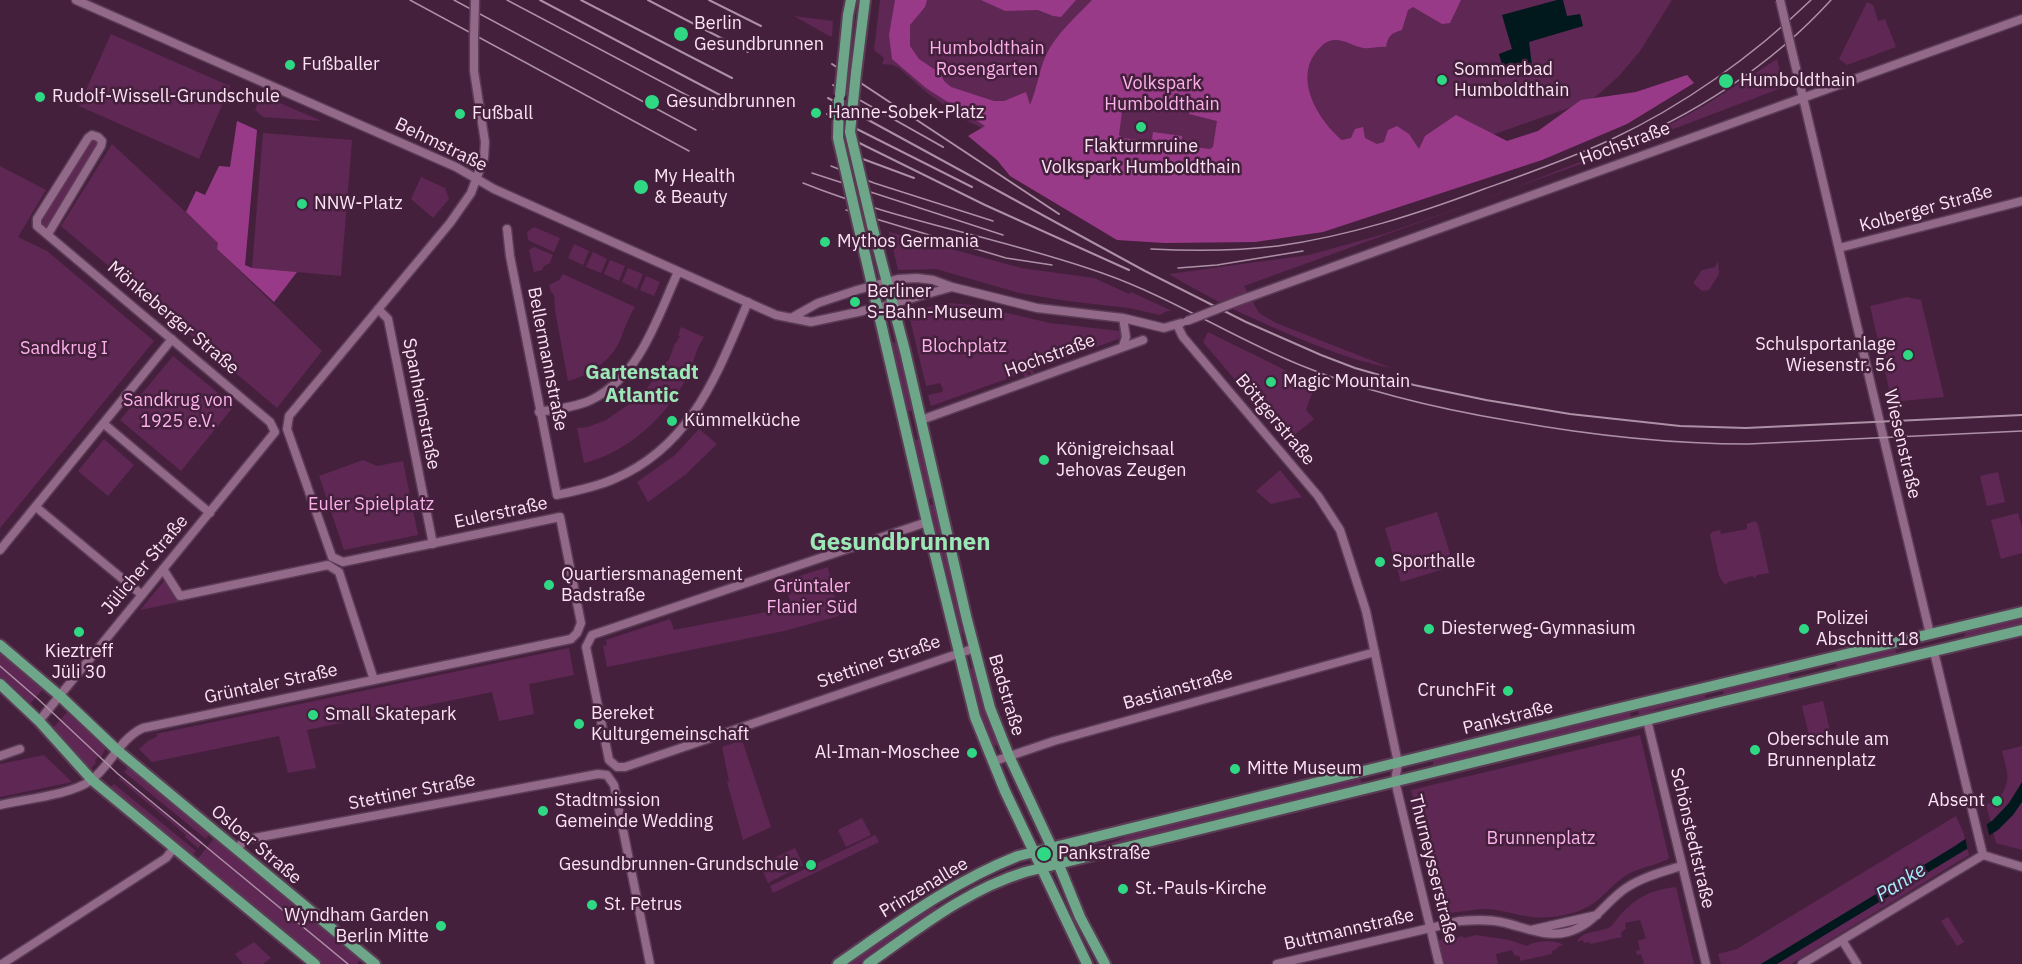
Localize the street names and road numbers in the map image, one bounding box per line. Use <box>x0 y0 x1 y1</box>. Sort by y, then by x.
street label: Behmstraße <box>391 113 491 177</box>
street label: Hochstraße <box>1577 118 1673 170</box>
street label: Kolberger Straße <box>1857 181 1995 237</box>
street label: Mönkeberger Straße <box>103 257 243 379</box>
street label: Bellermannstraße <box>522 285 572 433</box>
street label: Hochstraße <box>1002 330 1098 382</box>
street label: Spanheimstraße <box>398 336 444 472</box>
street label: Böttgerstraße <box>1231 370 1319 470</box>
street label: Wiesenstraße <box>1879 387 1925 501</box>
street label: Eulerstraße <box>452 493 550 533</box>
street label: Jülicher Straße <box>97 511 193 619</box>
street label: Stettiner Straße <box>815 631 943 693</box>
street label: Badstraße <box>983 652 1029 738</box>
street label: Grüntaler Straße <box>203 659 339 709</box>
street label: Bastianstraße <box>1121 663 1235 715</box>
street label: Pankstraße <box>1461 696 1555 740</box>
street label: Schönstedtstraße <box>1665 765 1719 911</box>
street label: Stettiner Straße <box>347 769 477 815</box>
street label: Thurneysserstraße <box>1404 792 1462 946</box>
street label: Osloer Straße <box>206 801 306 889</box>
street label: Prinzenallee <box>876 853 972 923</box>
street label: Buttmannstraße <box>1282 905 1416 955</box>

